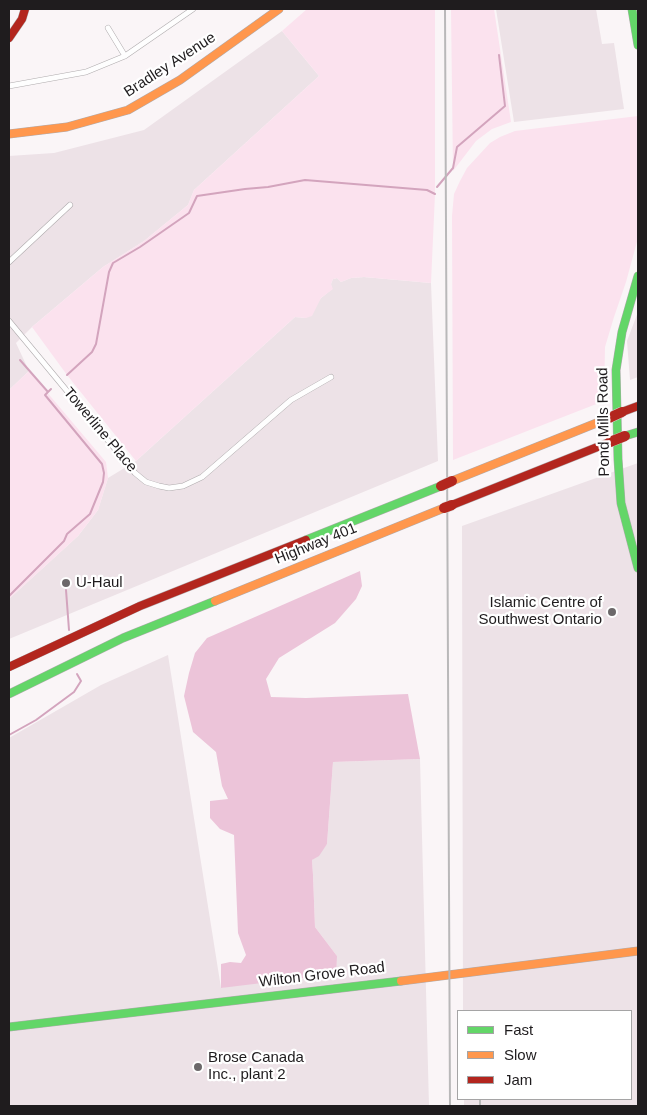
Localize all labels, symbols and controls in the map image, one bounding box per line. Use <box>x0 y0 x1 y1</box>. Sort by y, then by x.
street label: Bradley Avenue <box>121 29 219 101</box>
street label: Pond Mills Road <box>594 367 614 477</box>
street label: Towerline Place <box>59 384 141 476</box>
street label: Highway 401 <box>272 519 360 569</box>
place label: U-Haul <box>76 574 123 592</box>
marker: U-Haul <box>60 577 72 589</box>
place label: Islamic Centre of Southwest Ontario <box>479 594 602 629</box>
marker: Islamic Centre of Southwest Ontario <box>606 606 618 618</box>
street label: Wilton Grove Road <box>258 958 386 992</box>
legend <box>457 1010 632 1100</box>
text: Fast <box>504 1021 533 1038</box>
text: Slow <box>504 1046 537 1063</box>
place label: Brose Canada Inc., plant 2 <box>208 1049 304 1084</box>
marker: Brose Canada Inc., plant 2 <box>192 1061 204 1073</box>
text: Jam <box>504 1071 532 1088</box>

